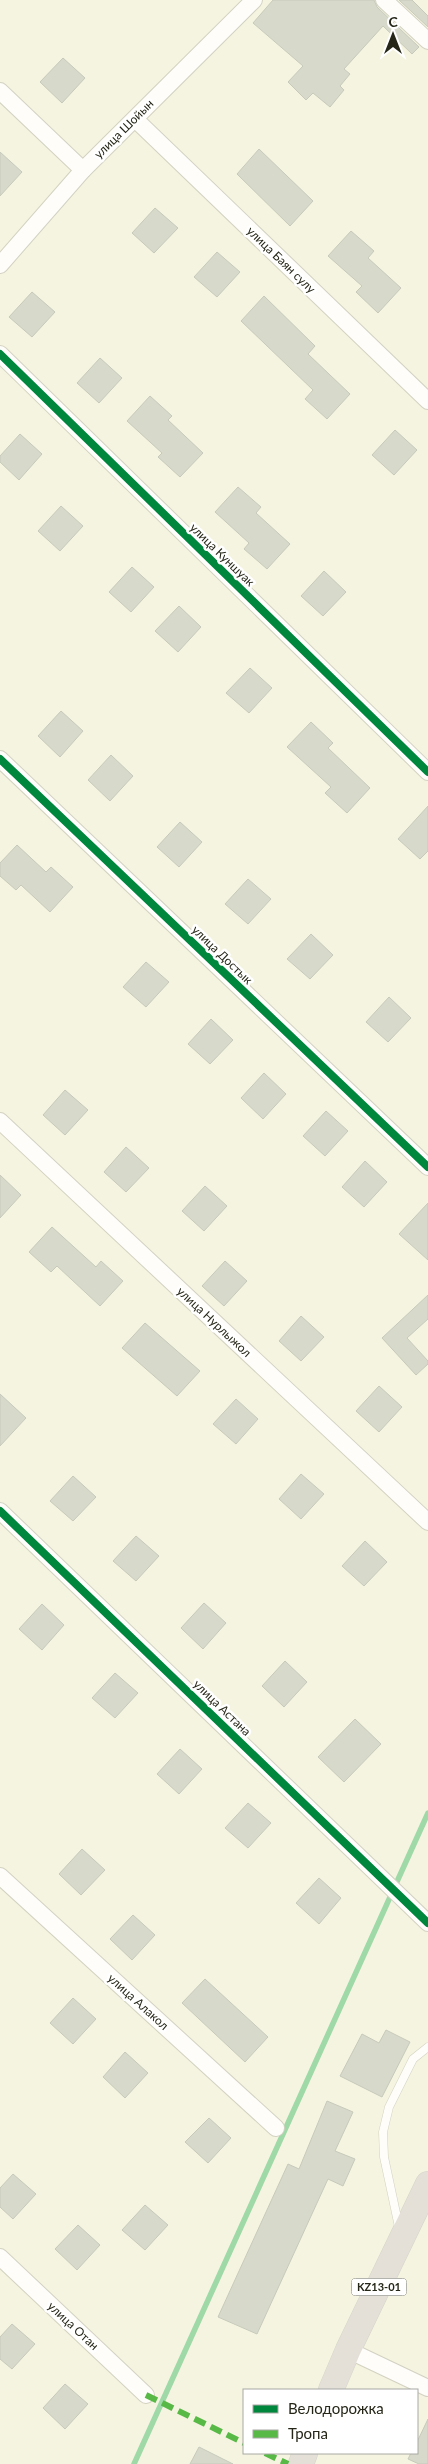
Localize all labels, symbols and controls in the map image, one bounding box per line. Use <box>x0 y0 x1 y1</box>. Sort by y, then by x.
north arrow <box>368 10 418 60</box>
text: С <box>388 13 398 30</box>
street label: улица Шойын <box>91 96 156 161</box>
street label: улица Баян сулу <box>244 223 319 297</box>
street label: улица Куншуак <box>187 520 258 590</box>
street label: улица Достык <box>189 922 256 988</box>
street label: улица Нурлыжол <box>174 1283 255 1360</box>
street label: улица Астана <box>190 1676 254 1739</box>
street label: улица Алакол <box>105 1970 172 2033</box>
road number: KZ13-01 <box>352 2278 406 2296</box>
street label: улица Отан <box>45 2298 102 2353</box>
legend <box>243 2389 418 2454</box>
text: Велодорожка <box>288 2399 384 2417</box>
text: Тропа <box>288 2424 328 2442</box>

